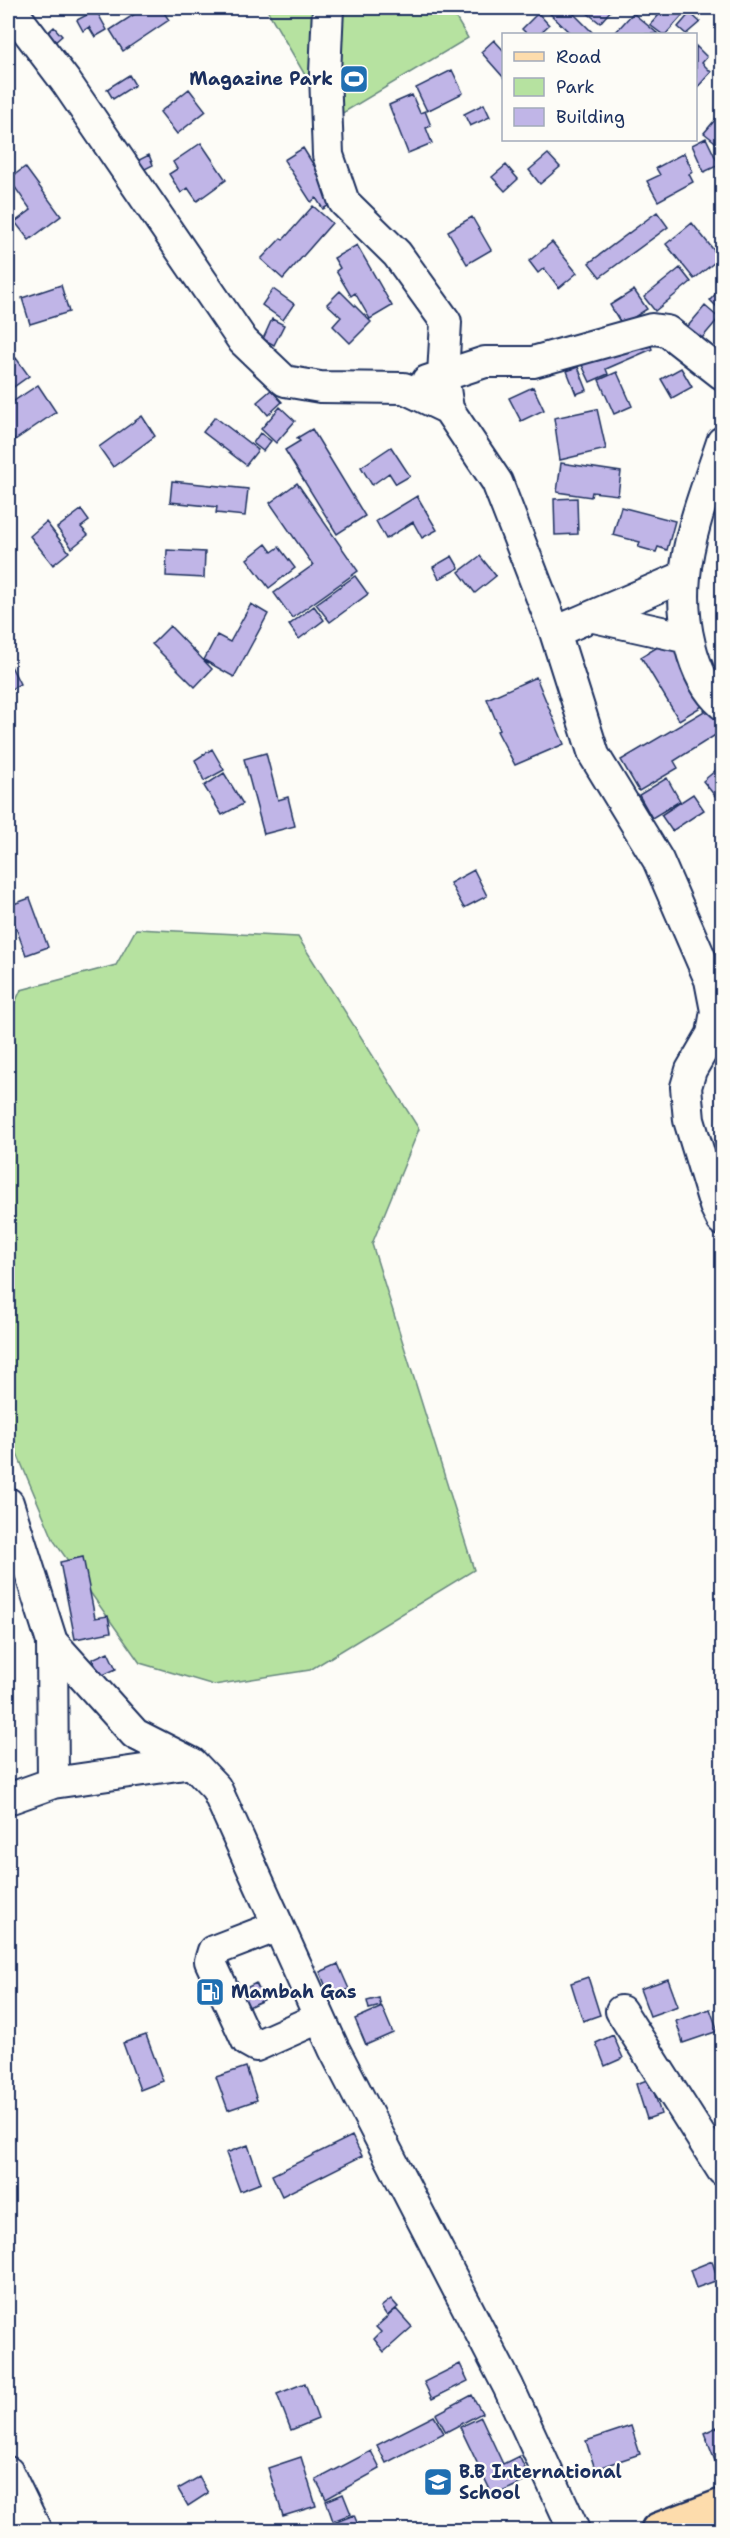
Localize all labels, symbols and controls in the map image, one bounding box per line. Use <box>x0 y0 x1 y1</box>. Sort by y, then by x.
legend <box>502 33 697 141</box>
text: Road <box>556 45 601 69</box>
sports icon: Magazine Park <box>338 63 370 95</box>
place label: Magazine Park <box>189 67 333 91</box>
text: Park <box>556 75 595 99</box>
text: Building <box>556 105 625 129</box>
fuel station icon: Mambah Gas <box>194 1976 226 2008</box>
place label: Mambah Gas <box>231 1980 356 2004</box>
place label: B.B International School <box>459 2460 622 2505</box>
school or university icon: B.B International School <box>422 2466 454 2498</box>

